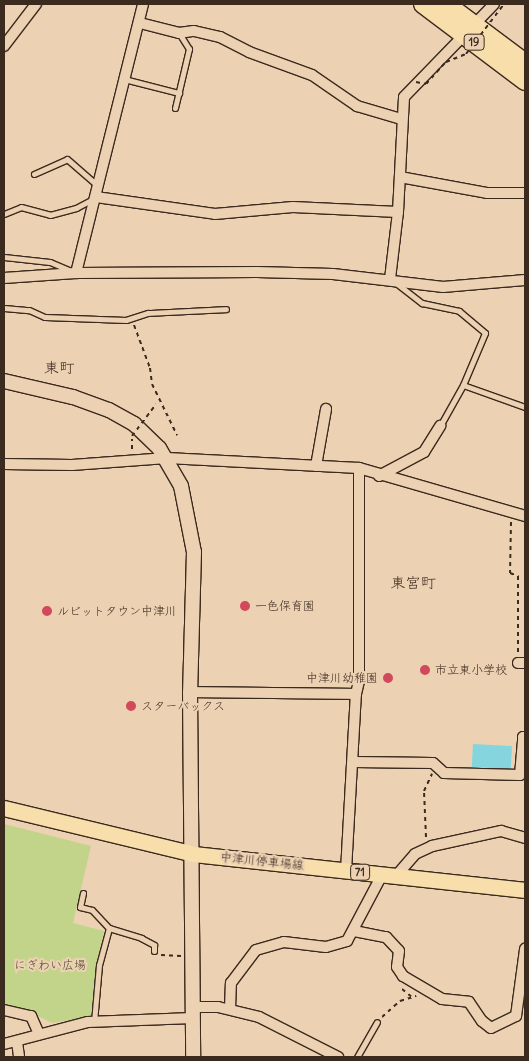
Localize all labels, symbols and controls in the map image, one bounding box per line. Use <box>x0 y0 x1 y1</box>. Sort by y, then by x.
road number: 19 <box>463 34 485 51</box>
district label: 東町 <box>44 359 74 377</box>
district label: 東宮町 <box>391 574 435 592</box>
place label: 一色保育園 <box>255 599 315 613</box>
marker: 一色保育園 <box>239 600 251 612</box>
place label: ルビットタウン中津川 <box>57 604 177 618</box>
marker: ルビットタウン中津川 <box>41 605 53 617</box>
place label: 市立東小学校 <box>435 663 507 677</box>
marker: 市立東小学校 <box>419 664 431 676</box>
place label: 中津川幼稚園 <box>306 671 378 685</box>
marker: 中津川幼稚園 <box>382 672 394 684</box>
place label: スターバックス <box>141 699 225 713</box>
marker: スターバックス <box>125 700 137 712</box>
street label: 中津川停車場線 <box>219 849 305 873</box>
road number: 71 <box>350 864 370 880</box>
park label: にぎわい広場 <box>14 958 86 972</box>

